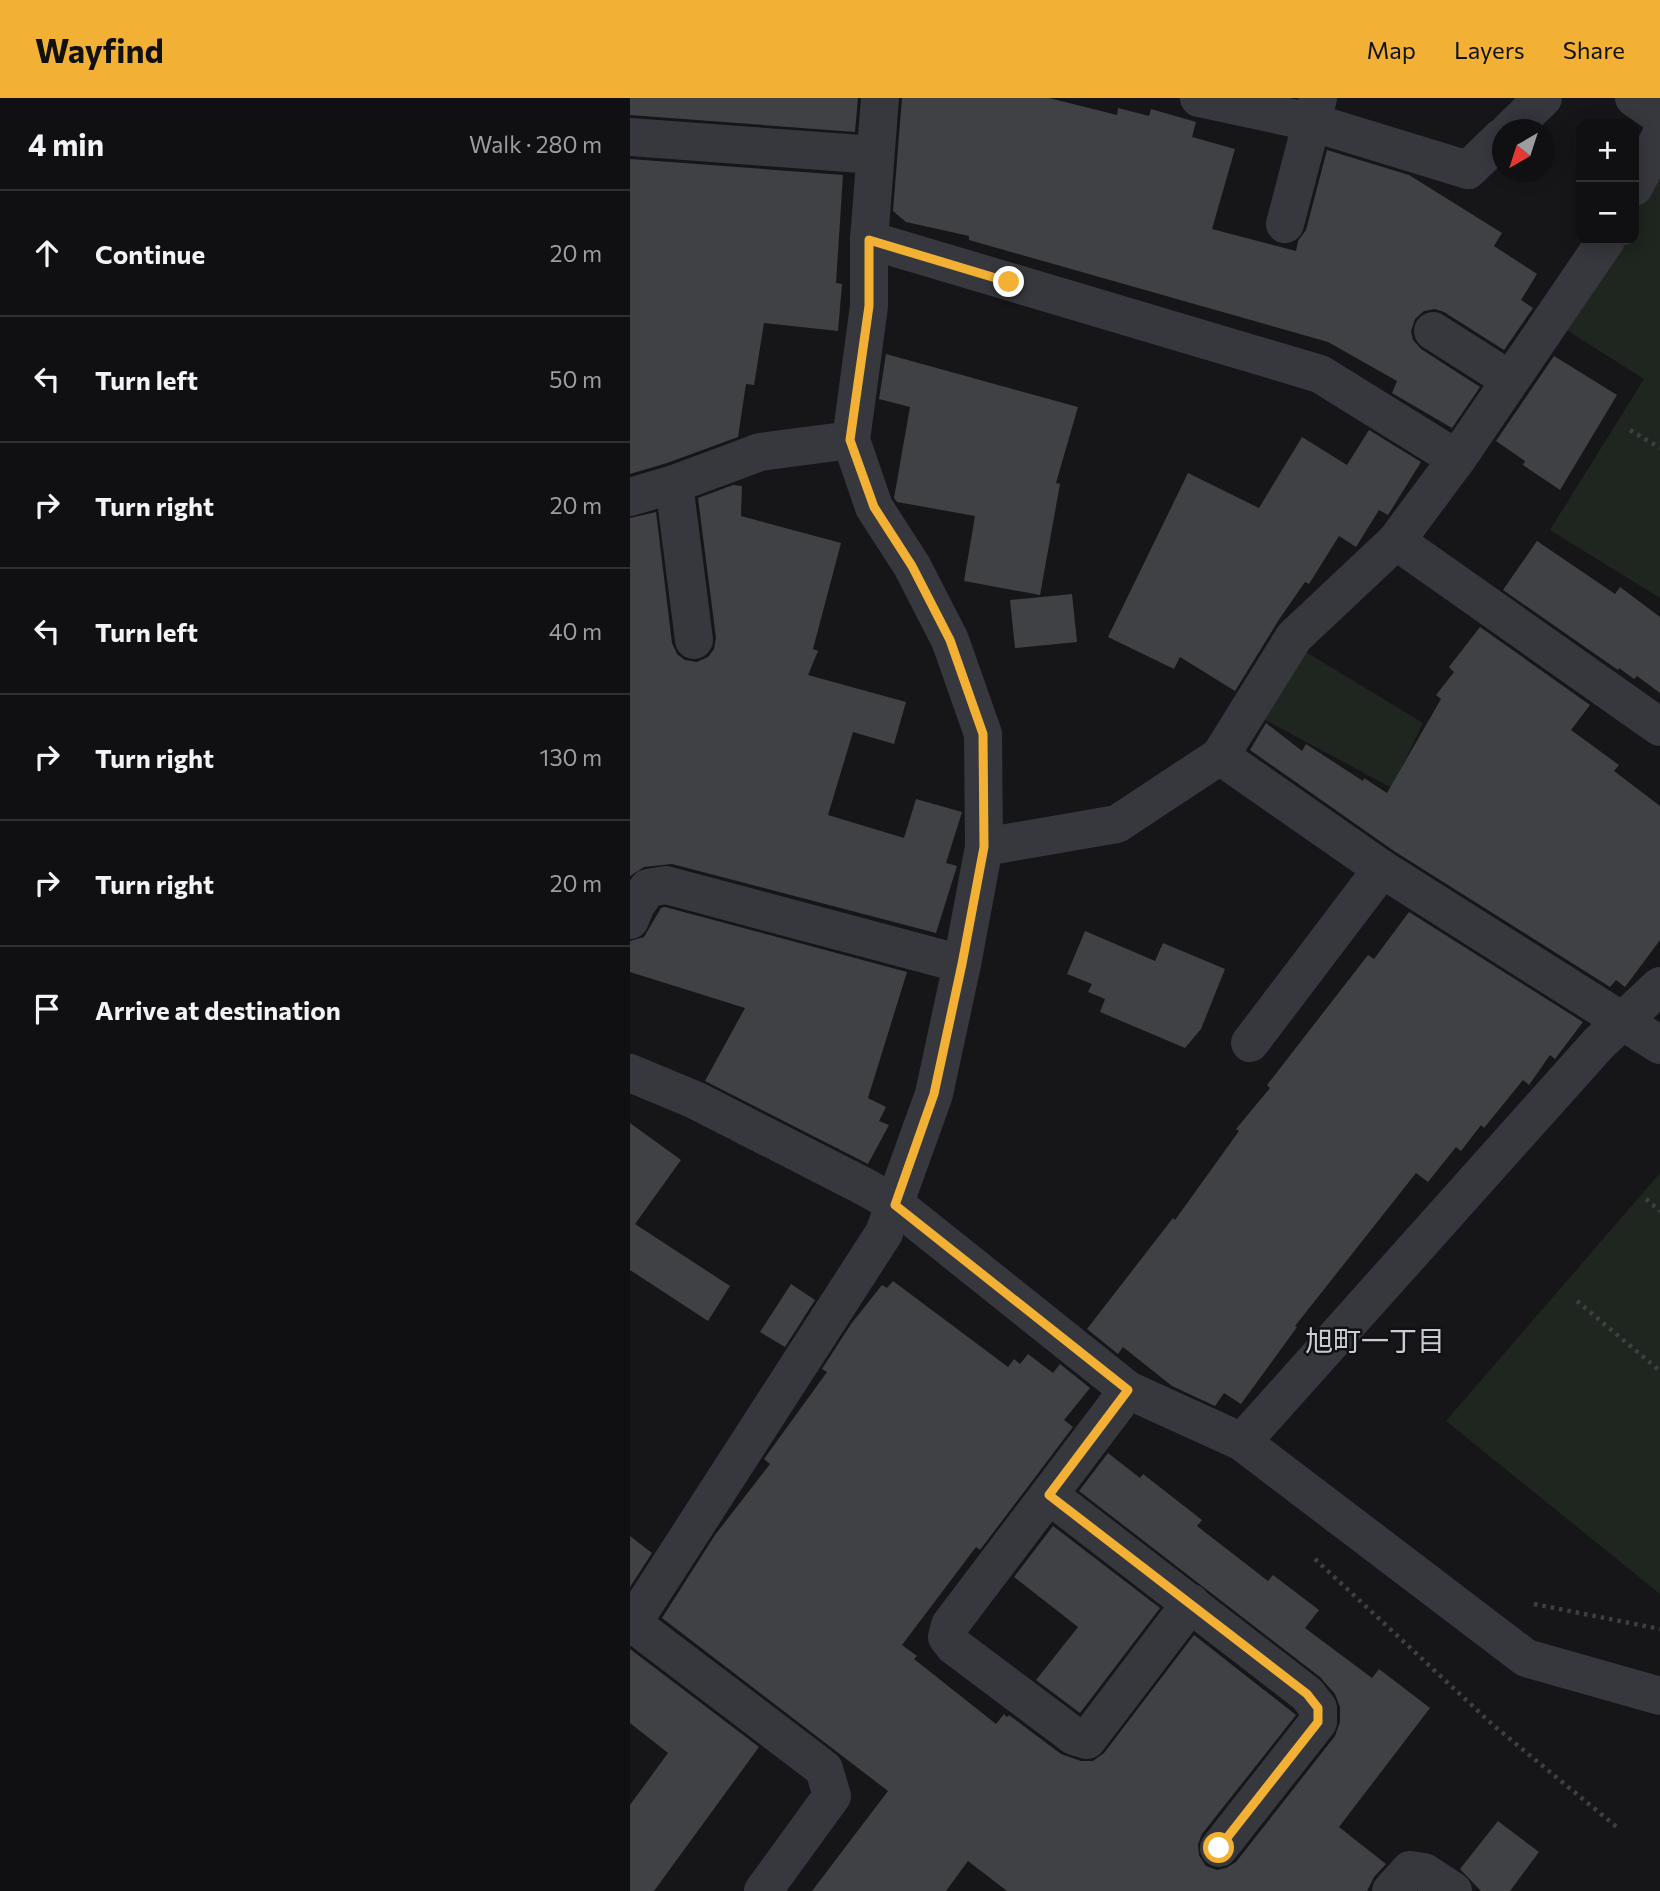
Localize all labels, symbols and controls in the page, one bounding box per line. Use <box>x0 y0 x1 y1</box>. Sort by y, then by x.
text: Wayfind <box>35 29 164 70</box>
text: Map <box>1367 35 1416 64</box>
text: Layers <box>1454 35 1525 64</box>
text: Share <box>1563 35 1625 64</box>
north arrow <box>1492 119 1555 182</box>
map controls <box>1576 119 1639 245</box>
button: + <box>1576 119 1639 182</box>
text: 4 min <box>28 125 104 162</box>
text: Walk · 280 m <box>469 130 602 158</box>
button: − <box>1576 182 1639 245</box>
icon: ahead <box>28 234 66 272</box>
text: Continue <box>95 238 205 269</box>
text: 20 m <box>550 239 602 267</box>
route end <box>993 266 1024 297</box>
icon: left <box>28 360 66 398</box>
text: Turn left <box>95 364 198 395</box>
text: 50 m <box>549 365 602 393</box>
icon: right <box>28 486 66 524</box>
text: Turn right <box>95 490 214 521</box>
text: 20 m <box>550 491 602 519</box>
icon: left <box>28 612 66 650</box>
text: Turn left <box>95 616 198 647</box>
text: 40 m <box>549 617 602 645</box>
icon: right <box>28 738 66 776</box>
text: Turn right <box>95 742 214 773</box>
text: 130 m <box>540 743 602 771</box>
icon: right <box>28 864 66 902</box>
text: Turn right <box>95 868 214 899</box>
text: 20 m <box>550 869 602 897</box>
icon: arrive <box>28 990 66 1028</box>
text: Arrive at destination <box>95 994 341 1025</box>
district label: 旭町一丁目 <box>1305 1323 1445 1357</box>
route start <box>1203 1832 1234 1863</box>

